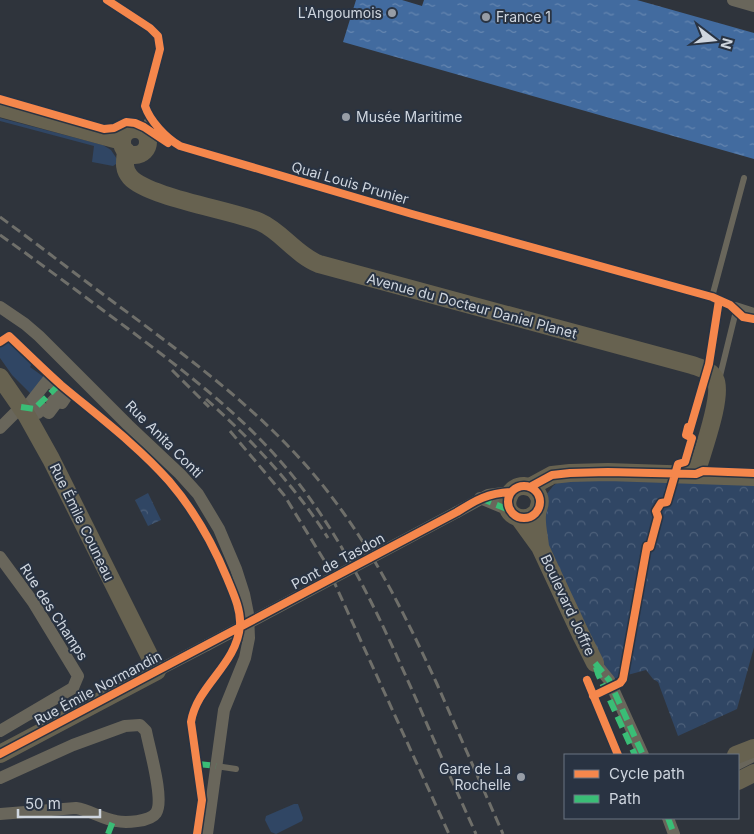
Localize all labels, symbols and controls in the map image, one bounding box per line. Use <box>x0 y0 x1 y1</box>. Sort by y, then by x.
place label: L'Angoumois <box>298 4 382 21</box>
marker: L'Angoumois <box>386 7 398 19</box>
place label: France 1 <box>496 8 551 25</box>
marker: France 1 <box>480 11 492 23</box>
north arrow <box>689 15 739 65</box>
text: N <box>717 36 737 51</box>
place label: Musée Maritime <box>356 108 462 125</box>
marker: Musée Maritime <box>340 111 352 123</box>
street label: Quai Louis Prunier <box>290 158 411 207</box>
street label: Avenue du Docteur Daniel Planet <box>365 269 579 342</box>
street label: Rue Anita Conti <box>122 397 206 481</box>
street label: Rue Émile Couneau <box>47 460 118 583</box>
street label: Pont de Tasdon <box>288 529 387 592</box>
street label: Boulevard Joffre <box>538 551 599 658</box>
street label: Rue des Champs <box>17 560 92 663</box>
street label: Rue Émile Normandin <box>31 647 164 728</box>
legend <box>564 754 739 819</box>
place label: Gare de La Rochelle <box>439 760 511 793</box>
text: Cycle path <box>609 764 685 783</box>
marker: Gare de La Rochelle <box>515 771 527 783</box>
scale bar <box>18 786 100 818</box>
text: Path <box>609 789 641 808</box>
text: 50 m <box>25 794 61 813</box>

